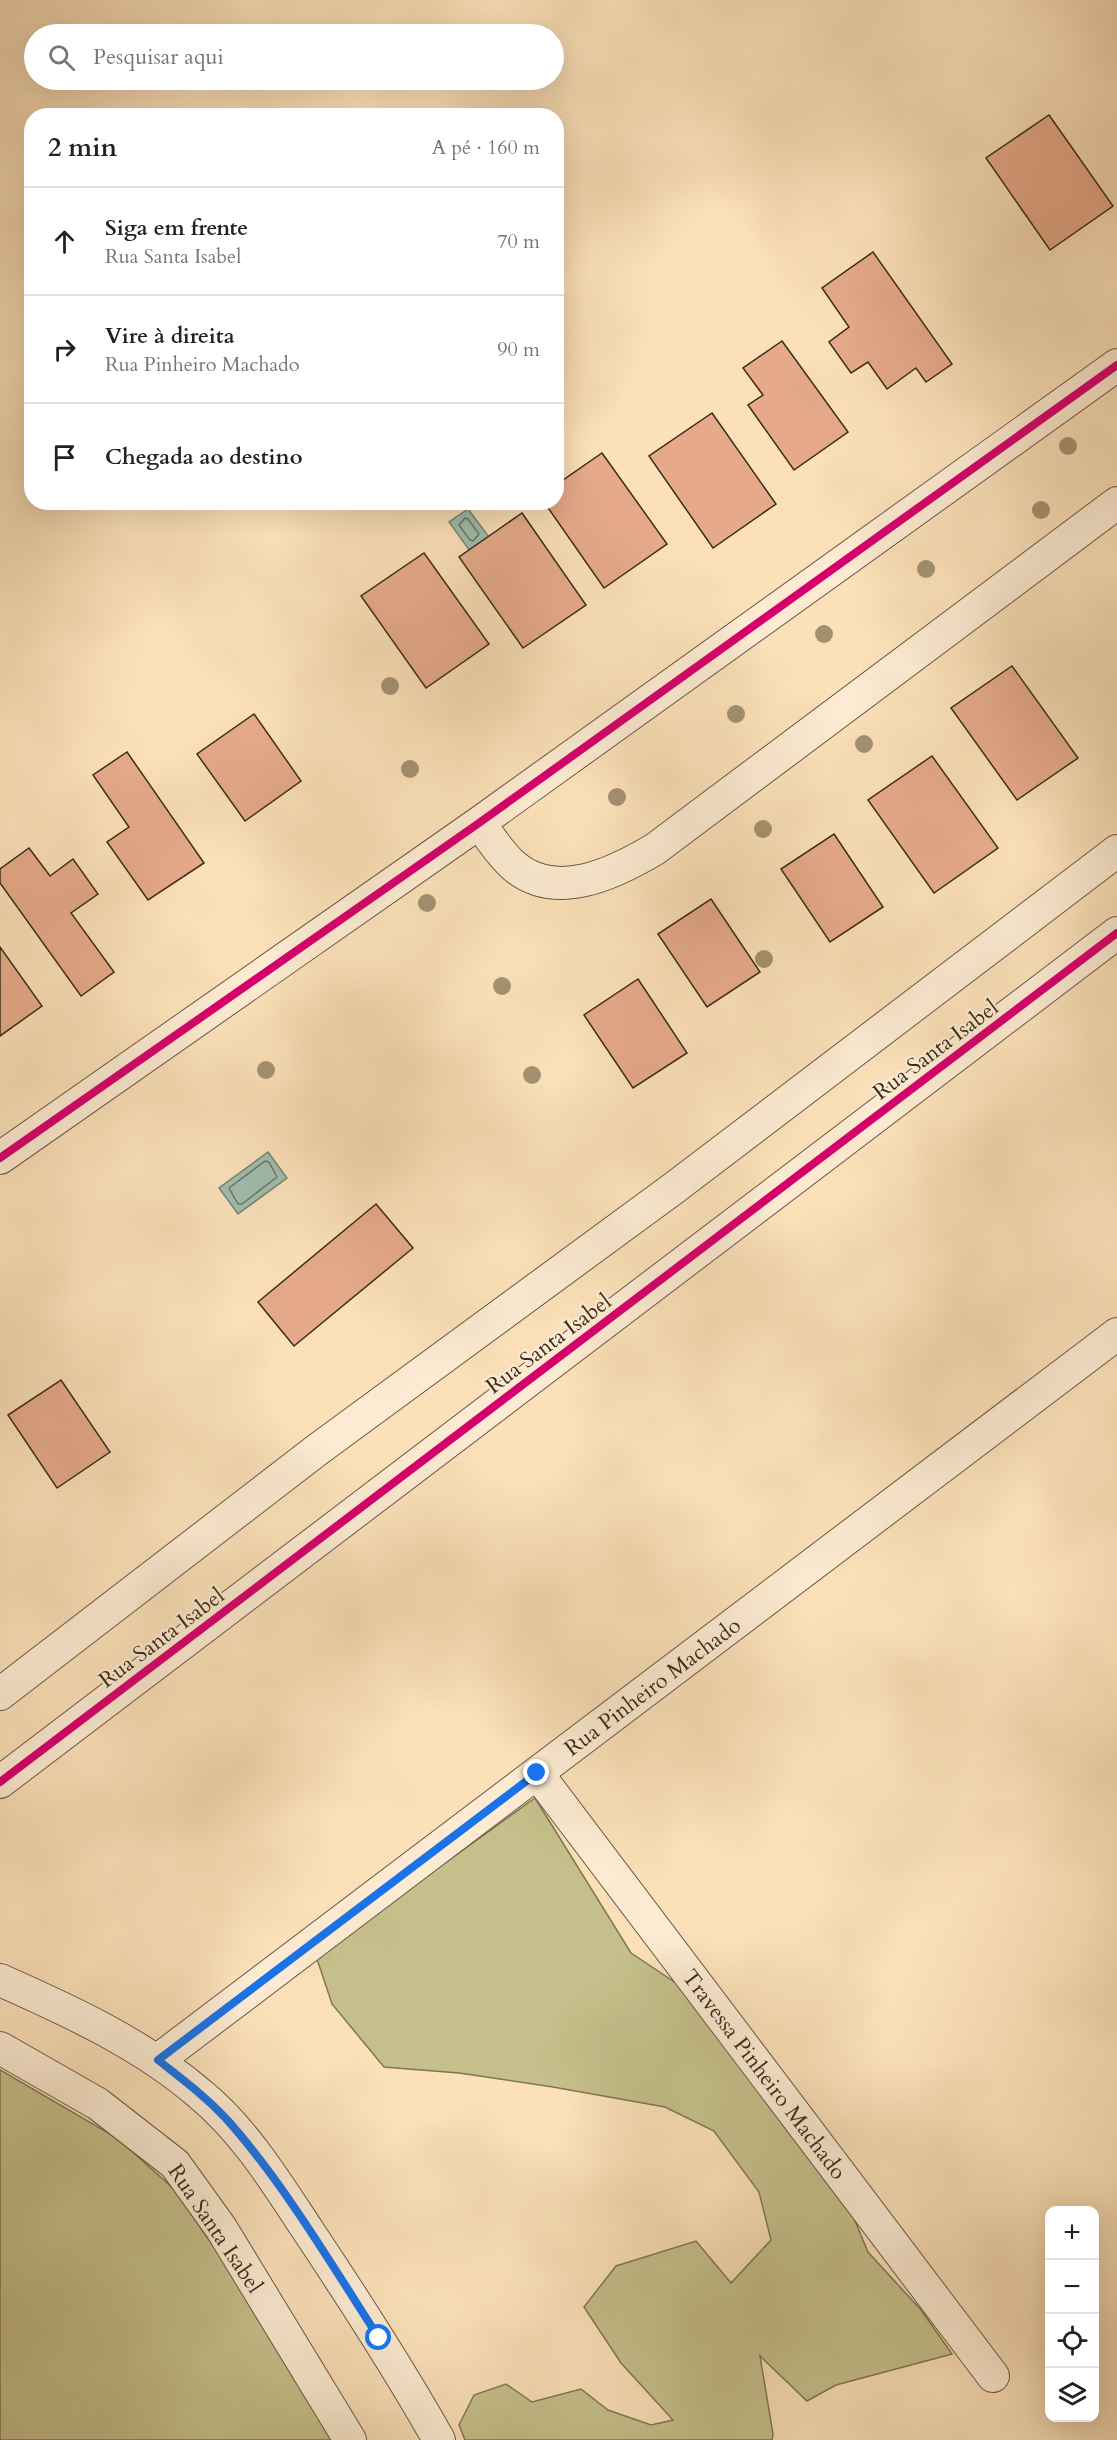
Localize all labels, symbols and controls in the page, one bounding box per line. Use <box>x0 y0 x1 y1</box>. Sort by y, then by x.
search box <box>24 24 564 90</box>
icon: search <box>45 41 78 74</box>
text: Pesquisar aqui <box>93 42 224 72</box>
text: 2 min <box>48 130 117 165</box>
text: A pé · 160 m <box>432 134 540 161</box>
text: Siga em frente <box>105 213 248 243</box>
icon: ahead <box>48 225 81 258</box>
text: 70 m <box>497 228 540 255</box>
text: Rua Santa Isabel <box>105 243 241 270</box>
text: Vire à direita <box>105 321 235 351</box>
icon: right <box>48 333 81 366</box>
text: 90 m <box>497 336 540 363</box>
text: Rua Pinheiro Machado <box>105 351 300 378</box>
icon: arrive <box>48 441 81 474</box>
text: Chegada ao destino <box>105 442 303 472</box>
street label: Rua Santa Isabel <box>867 992 1005 1107</box>
street label: Rua Santa Isabel <box>480 1286 618 1401</box>
street label: Rua Santa Isabel <box>93 1580 231 1695</box>
street label: Rua Pinheiro Machado <box>558 1610 747 1763</box>
route end <box>523 1759 549 1785</box>
street label: Travessa Pinheiro Machado <box>675 1963 853 2186</box>
street label: Rua Santa Isabel <box>161 2158 270 2299</box>
map controls <box>1045 2206 1099 2422</box>
button: + <box>1045 2206 1099 2260</box>
button: − <box>1045 2260 1099 2314</box>
button: locate <box>1045 2314 1099 2368</box>
route start <box>365 2324 391 2350</box>
button: layers <box>1045 2368 1099 2422</box>

